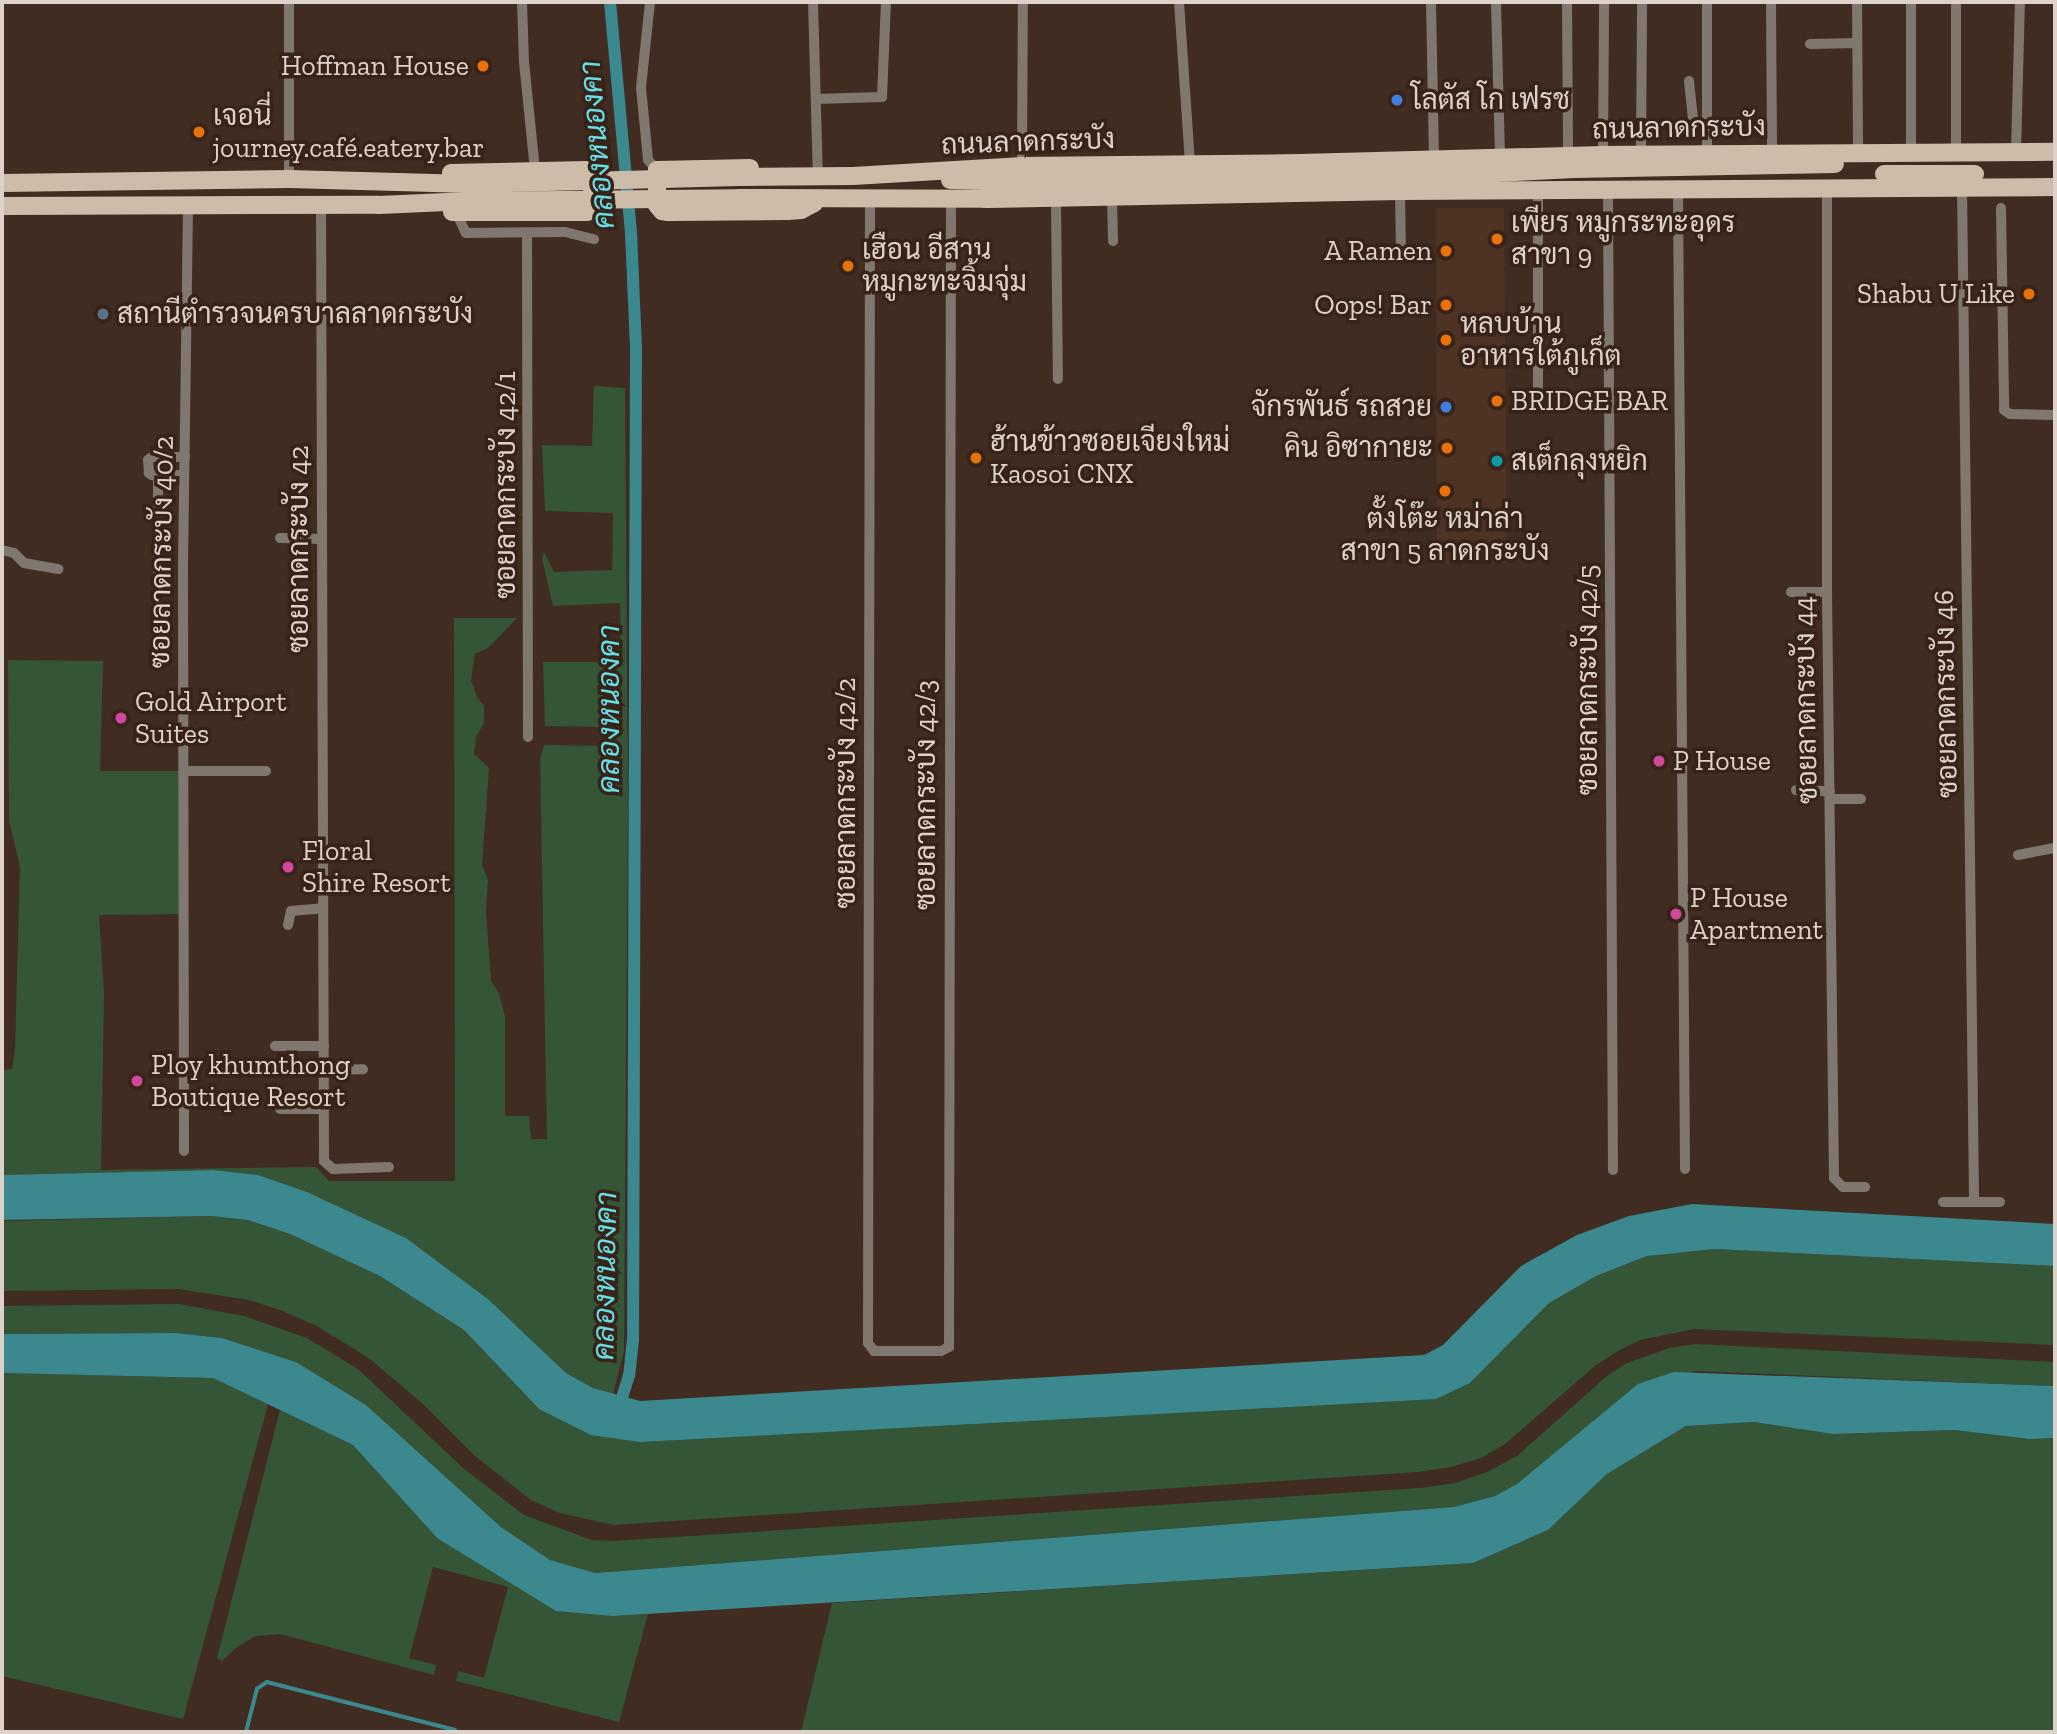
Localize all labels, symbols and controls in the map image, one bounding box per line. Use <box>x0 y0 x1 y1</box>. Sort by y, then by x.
place label: Hoffman House <box>281 49 469 83</box>
marker: Hoffman House <box>475 58 491 74</box>
water label: คลองหนองคา <box>572 59 622 231</box>
place label: โลตัส โก เฟรช <box>1411 83 1570 117</box>
marker: โลตัส โก เฟรช <box>1389 92 1405 108</box>
place label: เจอนี่ journey.café.eatery.bar <box>213 99 484 165</box>
street label: ถนนลาดกระบัง <box>1592 110 1766 146</box>
street label: ถนนลาดกระบัง <box>941 122 1115 162</box>
marker: เจอนี่ journey.café.eatery.bar <box>191 124 207 140</box>
place label: เพียร หมูกระทะอุดร สาขา 9 <box>1511 206 1735 272</box>
marker: เพียร หมูกระทะอุดร สาขา 9 <box>1489 231 1505 247</box>
place label: เฮือน อีสาน หมูกะทะจิ้มจุ่ม <box>862 233 1027 299</box>
place label: A Ramen <box>1323 234 1432 268</box>
marker: A Ramen <box>1438 243 1454 259</box>
marker: เฮือน อีสาน หมูกะทะจิ้มจุ่ม <box>840 258 856 274</box>
place label: Shabu U Like <box>1857 277 2015 311</box>
marker: Shabu U Like <box>2021 286 2037 302</box>
place label: Oops! Bar <box>1314 288 1432 322</box>
place label: สถานีตำรวจนครบาลลาดกระบัง <box>117 297 473 331</box>
marker: Oops! Bar <box>1438 297 1454 313</box>
marker: สถานีตำรวจนครบาลลาดกระบัง <box>95 306 111 322</box>
place label: หลบบ้าน อาหารใต้ภูเก็ต <box>1460 307 1622 373</box>
marker: หลบบ้าน อาหารใต้ภูเก็ต <box>1438 332 1454 348</box>
street label: ซอยลาดกระบัง 42/1 <box>489 371 523 599</box>
place label: BRIDGE BAR <box>1511 384 1668 418</box>
place label: จักรพันธ์ รถสวย <box>1251 390 1432 424</box>
marker: BRIDGE BAR <box>1489 393 1505 409</box>
marker: จักรพันธ์ รถสวย <box>1438 399 1454 415</box>
place label: ฮ้านข้าวซอยเจียงใหม่ Kaosoi CNX <box>990 425 1230 491</box>
place label: คิน อิซากายะ <box>1284 431 1433 465</box>
street label: ซอยลาดกระบัง 40/2 <box>143 435 181 669</box>
marker: คิน อิซากายะ <box>1439 440 1455 456</box>
place label: สเต็กลุงหยิก <box>1511 444 1648 478</box>
street label: ซอยลาดกระบัง 42 <box>282 445 316 653</box>
marker: ฮ้านข้าวซอยเจียงใหม่ Kaosoi CNX <box>968 450 984 466</box>
marker: สเต็กลุงหยิก <box>1489 453 1505 469</box>
marker: ตั้งโต๊ะ หม่าล่า สาขา 5 ลาดกระบัง <box>1437 483 1453 499</box>
place label: ตั้งโต๊ะ หม่าล่า สาขา 5 ลาดกระบัง <box>1341 502 1549 568</box>
street label: ซอยลาดกระบัง 42/5 <box>1571 565 1605 795</box>
street label: ซอยลาดกระบัง 46 <box>1927 590 1965 798</box>
street label: ซอยลาดกระบัง 44 <box>1787 596 1825 804</box>
water label: คลองหนองคา <box>591 625 627 793</box>
street label: ซอยลาดกระบัง 42/2 <box>829 678 863 908</box>
street label: ซอยลาดกระบัง 42/3 <box>909 680 943 910</box>
place label: Gold Airport Suites <box>135 685 288 751</box>
marker: Gold Airport Suites <box>113 710 129 726</box>
place label: P House <box>1673 744 1771 778</box>
marker: P House <box>1651 753 1667 769</box>
place label: Floral Shire Resort <box>302 834 451 900</box>
marker: Floral Shire Resort <box>280 859 296 875</box>
place label: P House Apartment <box>1690 881 1823 947</box>
marker: P House Apartment <box>1668 906 1684 922</box>
place label: Ploy khumthong Boutique Resort <box>151 1048 351 1114</box>
marker: Ploy khumthong Boutique Resort <box>129 1073 145 1089</box>
water label: คลองหนองคา <box>586 1191 624 1361</box>

